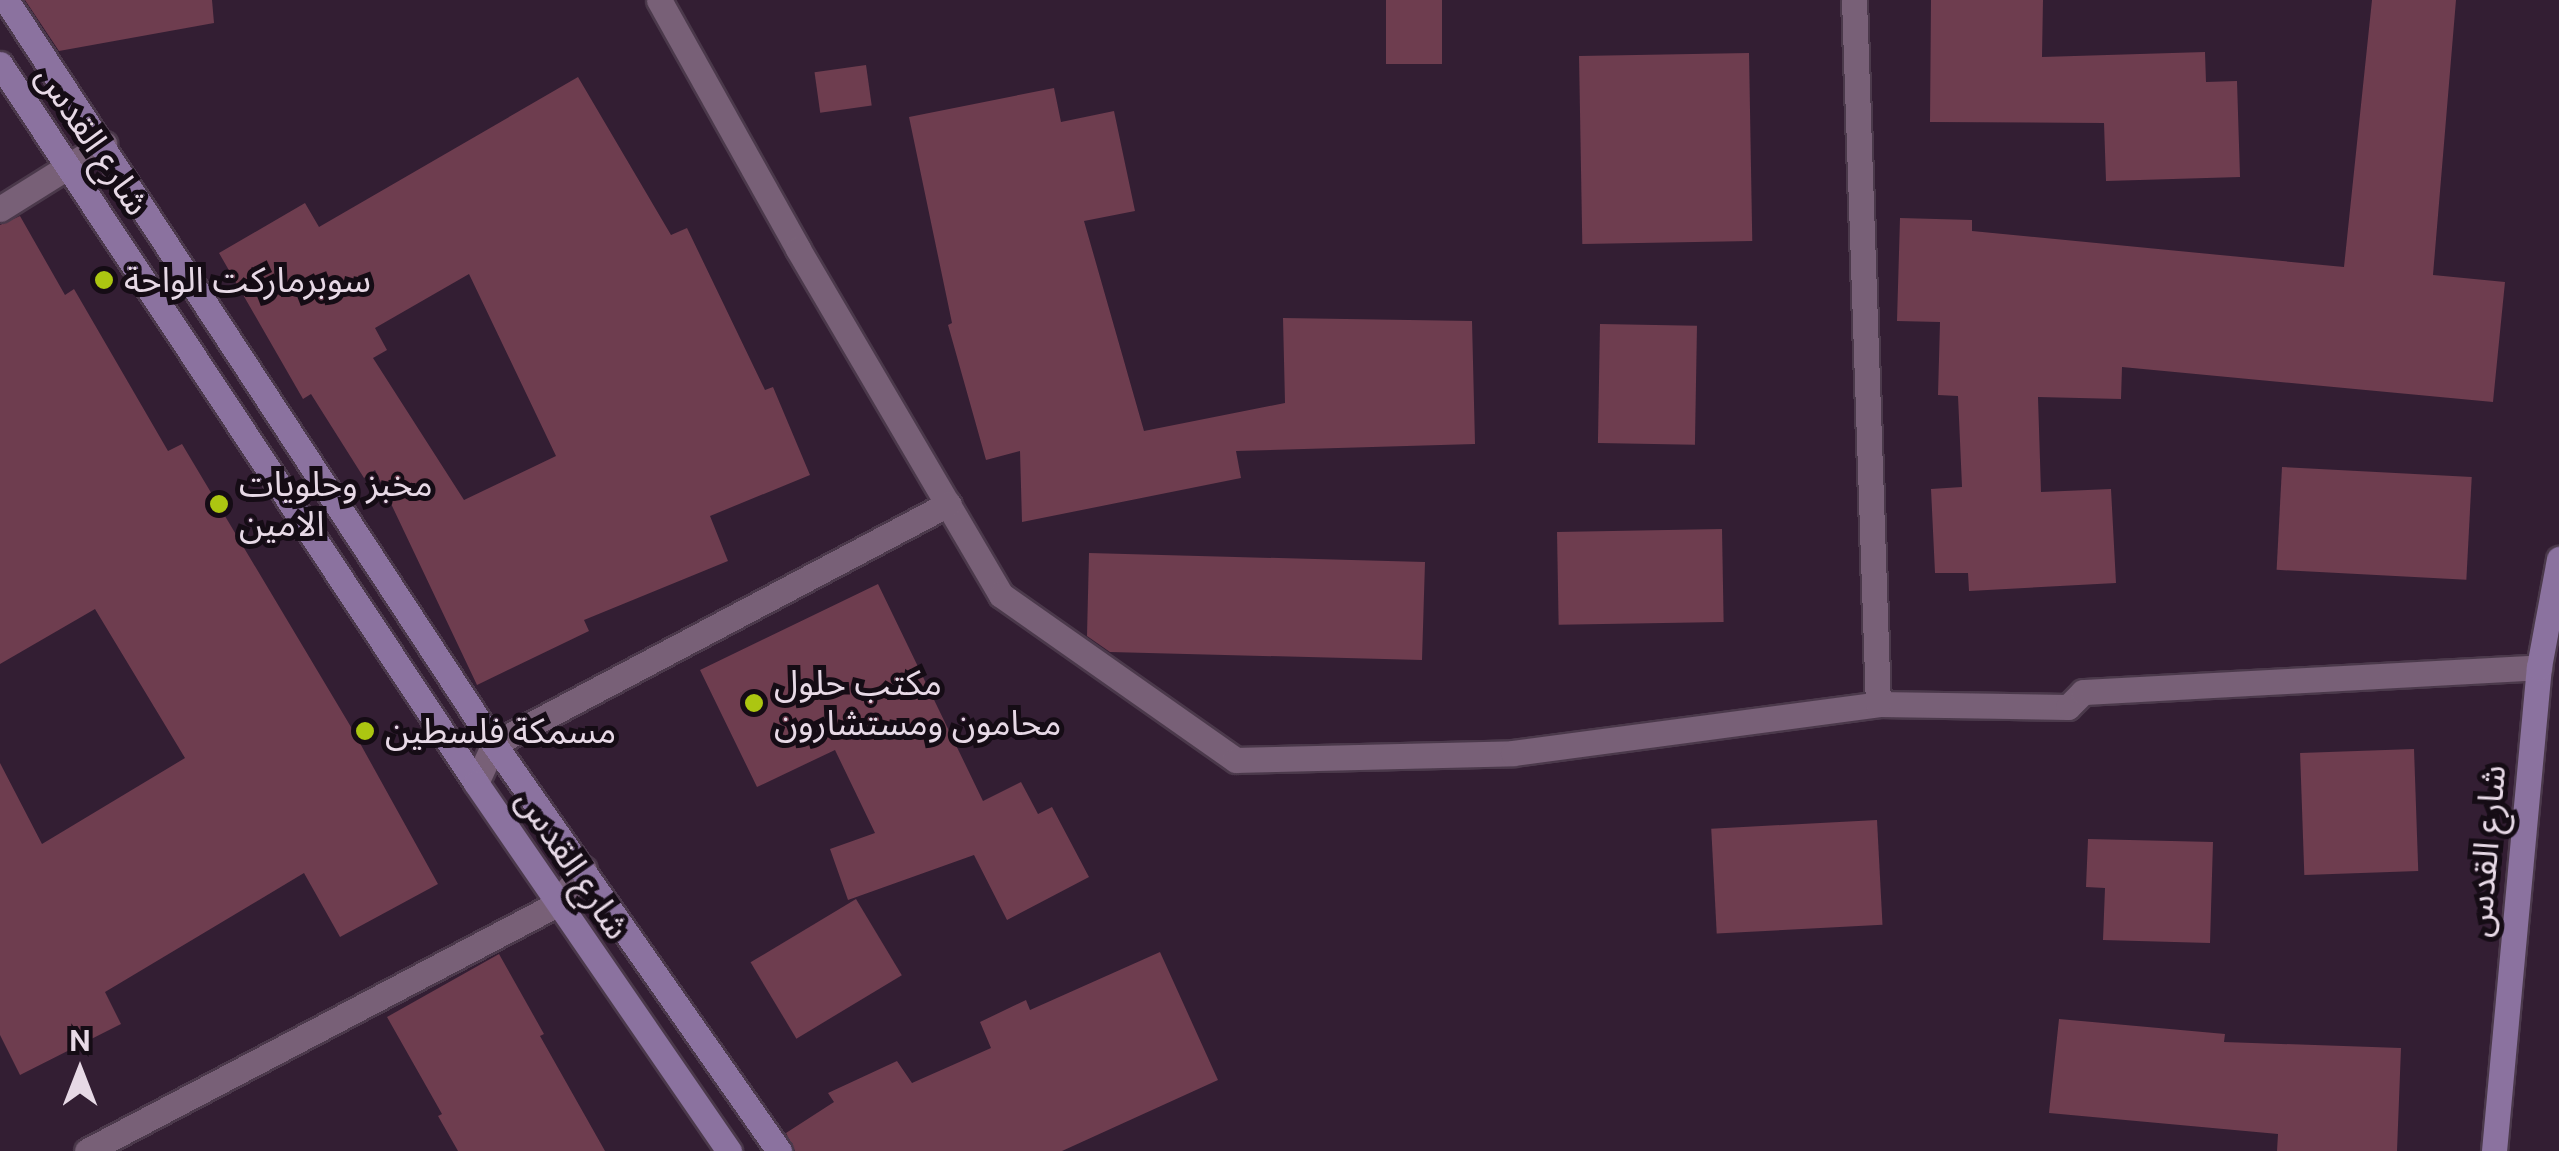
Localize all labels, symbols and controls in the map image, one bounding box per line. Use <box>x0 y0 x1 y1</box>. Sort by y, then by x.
street label: شارع القدس <box>27 57 159 223</box>
place label: سوبرماركت الواحة <box>124 259 371 301</box>
marker: سوبرماركت الواحة <box>93 269 115 291</box>
place label: مخبز وحلويات الامين <box>239 463 433 545</box>
marker: مخبز وحلويات الامين <box>208 493 230 515</box>
place label: مكتب حلول محامون ومستشارون <box>774 662 1061 744</box>
marker: مكتب حلول محامون ومستشارون <box>743 692 765 714</box>
place label: مسمكة فلسطين <box>385 710 616 752</box>
marker: مسمكة فلسطين <box>354 720 376 742</box>
street label: شارع القدس <box>2458 763 2514 939</box>
street label: شارع القدس <box>507 781 639 947</box>
north arrow <box>30 1021 130 1121</box>
text: N <box>69 1024 91 1057</box>

